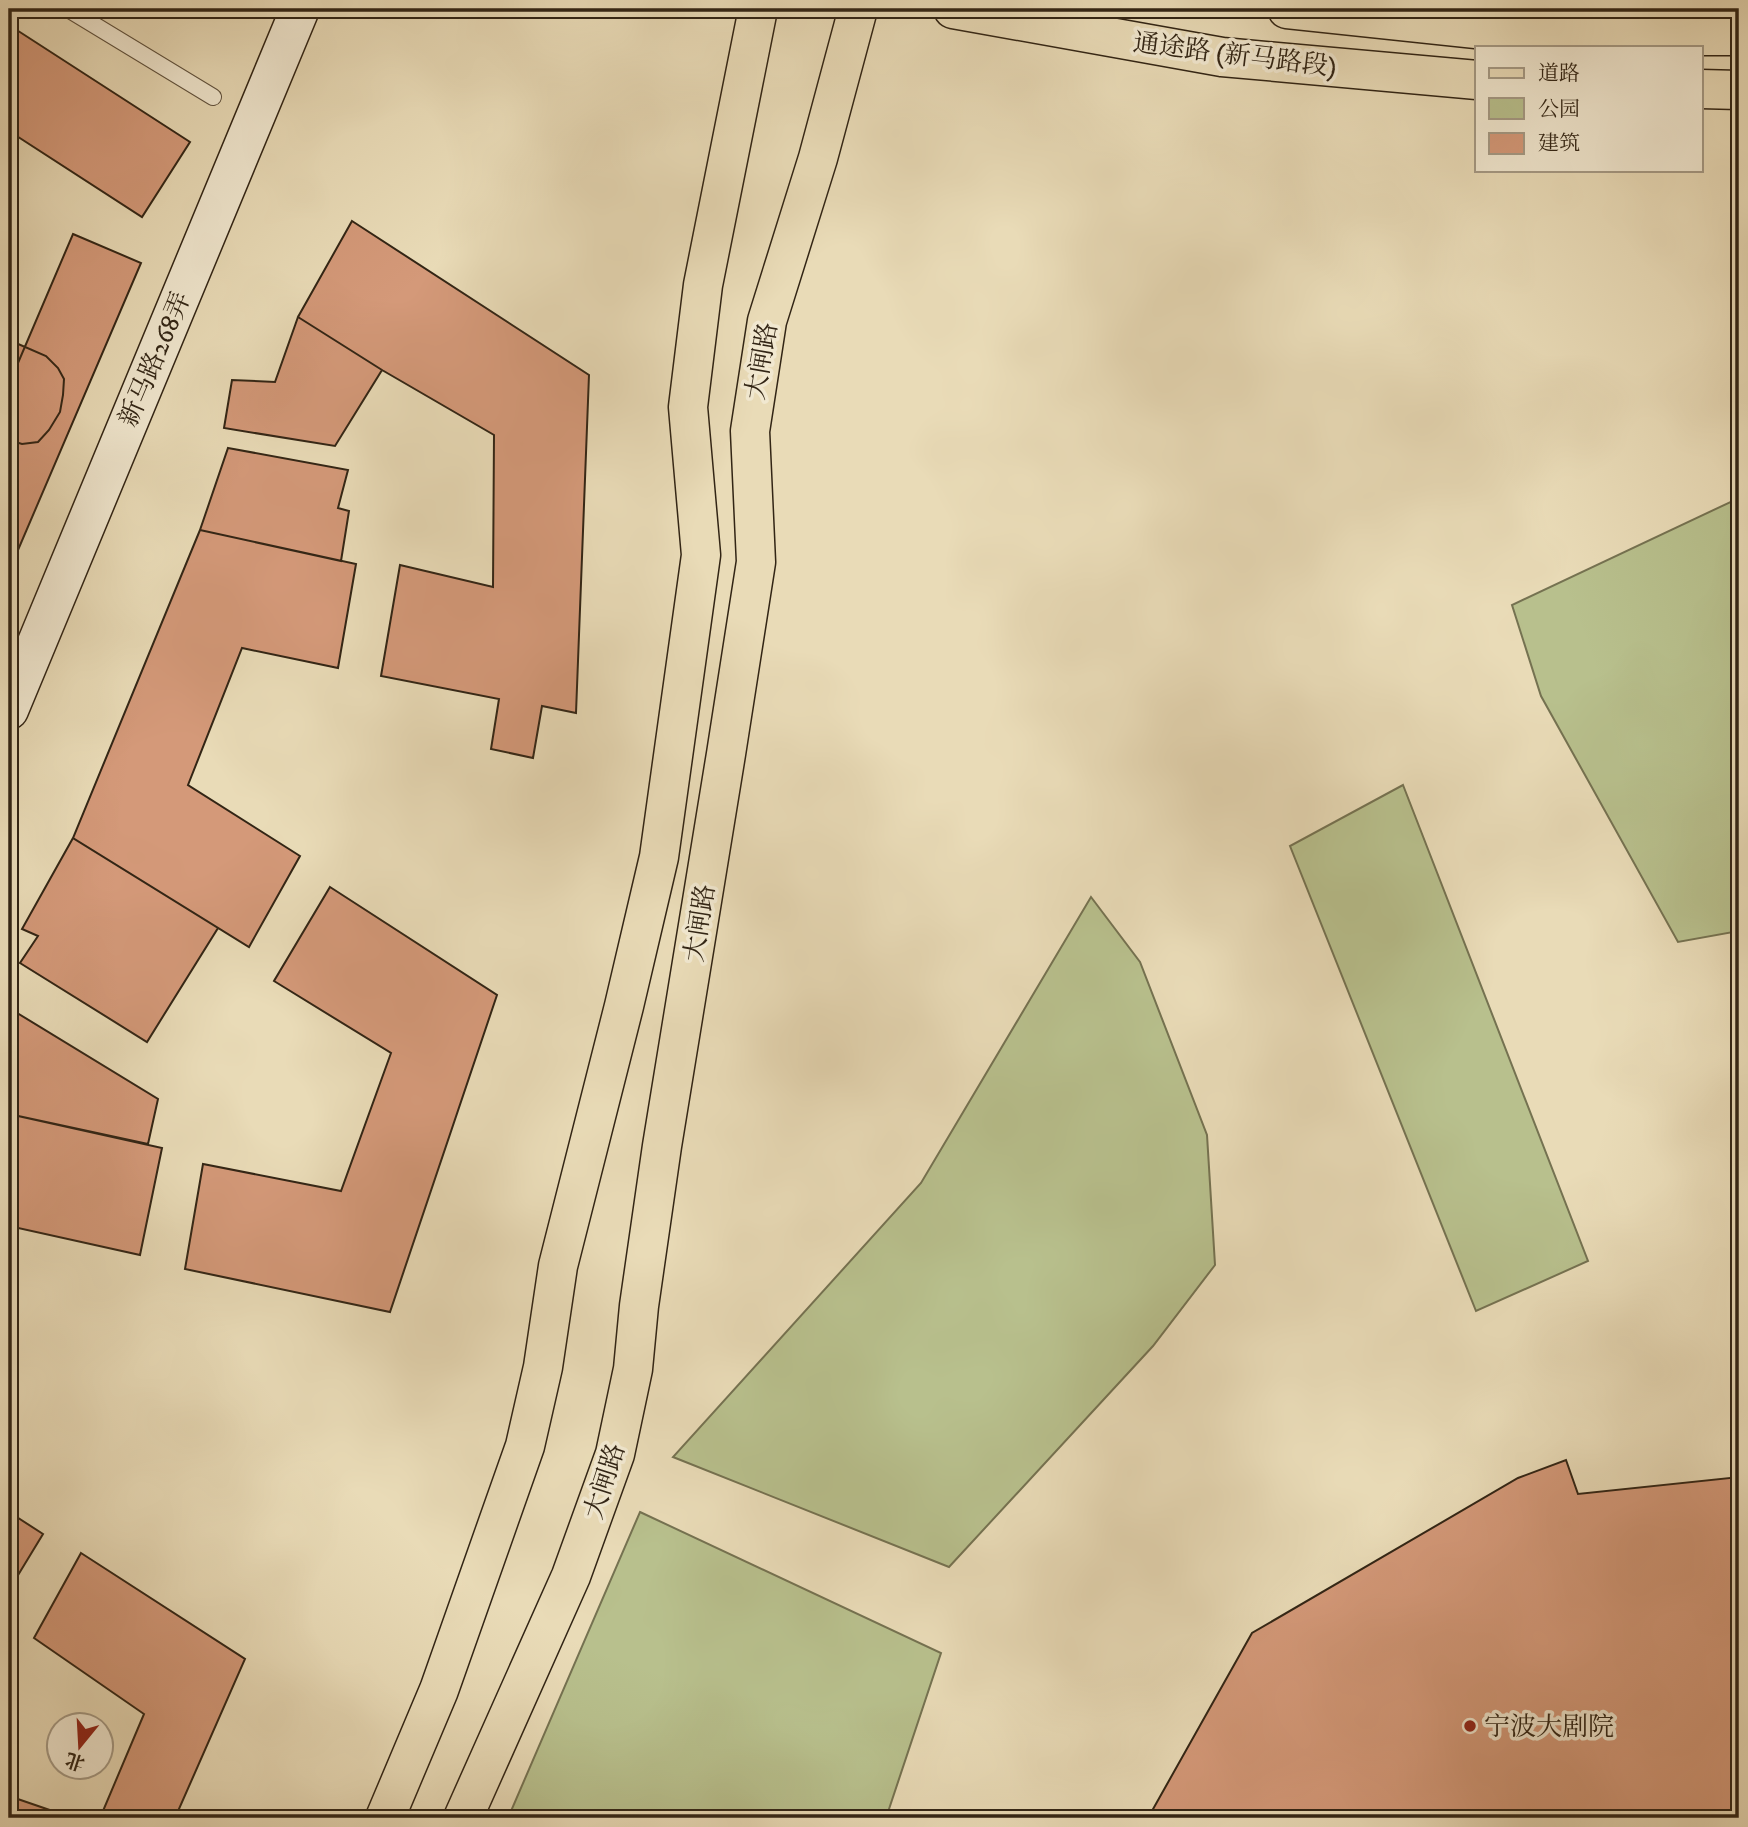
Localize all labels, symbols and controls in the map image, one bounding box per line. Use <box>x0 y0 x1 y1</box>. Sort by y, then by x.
street label: 通途路 (新马路段) <box>1131 27 1339 84</box>
legend <box>1475 46 1702 172</box>
text: 道路 <box>1538 61 1580 87</box>
text: 公园 <box>1538 97 1580 123</box>
text: 建筑 <box>1538 131 1580 157</box>
street label: 新马路268弄 <box>112 287 199 432</box>
street label: 大闸路 <box>739 320 786 403</box>
street label: 大闸路 <box>678 882 723 964</box>
street label: 大闸路 <box>578 1439 633 1524</box>
place label: 宁波大剧院 <box>1484 1711 1614 1744</box>
north arrow <box>46 1712 116 1782</box>
marker: 宁波大剧院 <box>1462 1718 1478 1734</box>
text: 北 <box>63 1747 88 1775</box>

